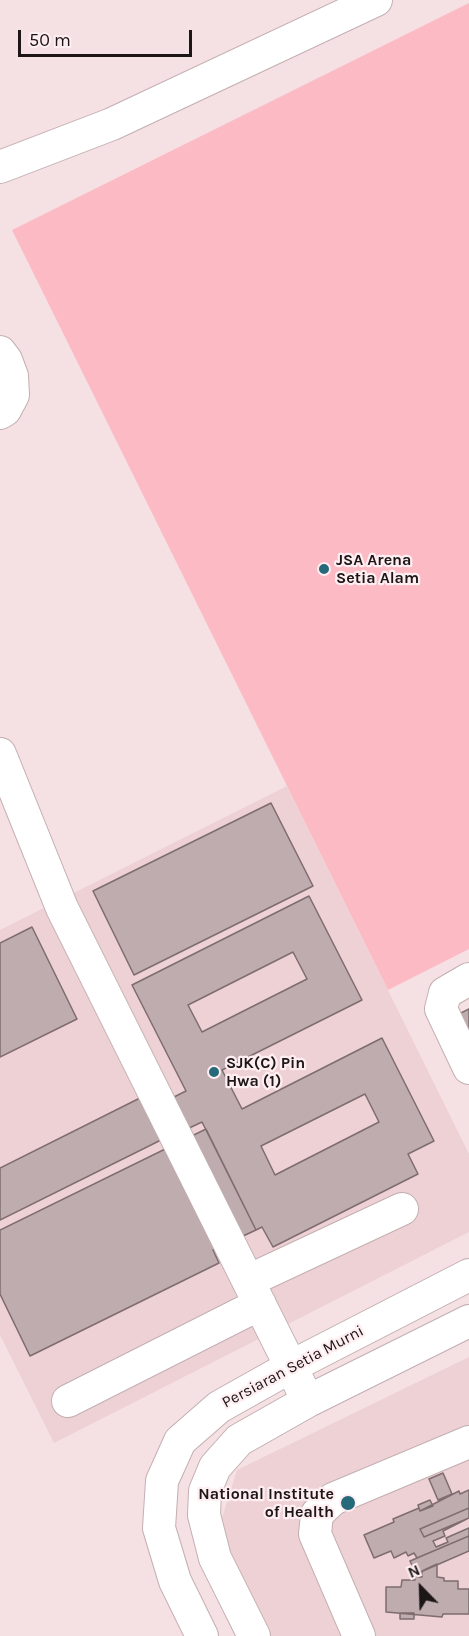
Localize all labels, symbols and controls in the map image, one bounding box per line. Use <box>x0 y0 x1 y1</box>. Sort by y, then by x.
scale bar <box>21 18 195 56</box>
text: 50 m <box>29 29 71 51</box>
place label: JSA Arena Setia Alam <box>336 550 419 588</box>
marker: JSA Arena Setia Alam <box>317 562 331 576</box>
place label: SJK(C) Pin Hwa (1) <box>226 1053 305 1091</box>
marker: SJK(C) Pin Hwa (1) <box>207 1065 221 1079</box>
street label: Persiaran Setia Murni <box>219 1322 367 1412</box>
place label: National Institute of Health <box>198 1484 334 1522</box>
marker: National Institute of Health <box>339 1494 357 1512</box>
north arrow <box>391 1558 451 1618</box>
text: N <box>405 1560 423 1582</box>

